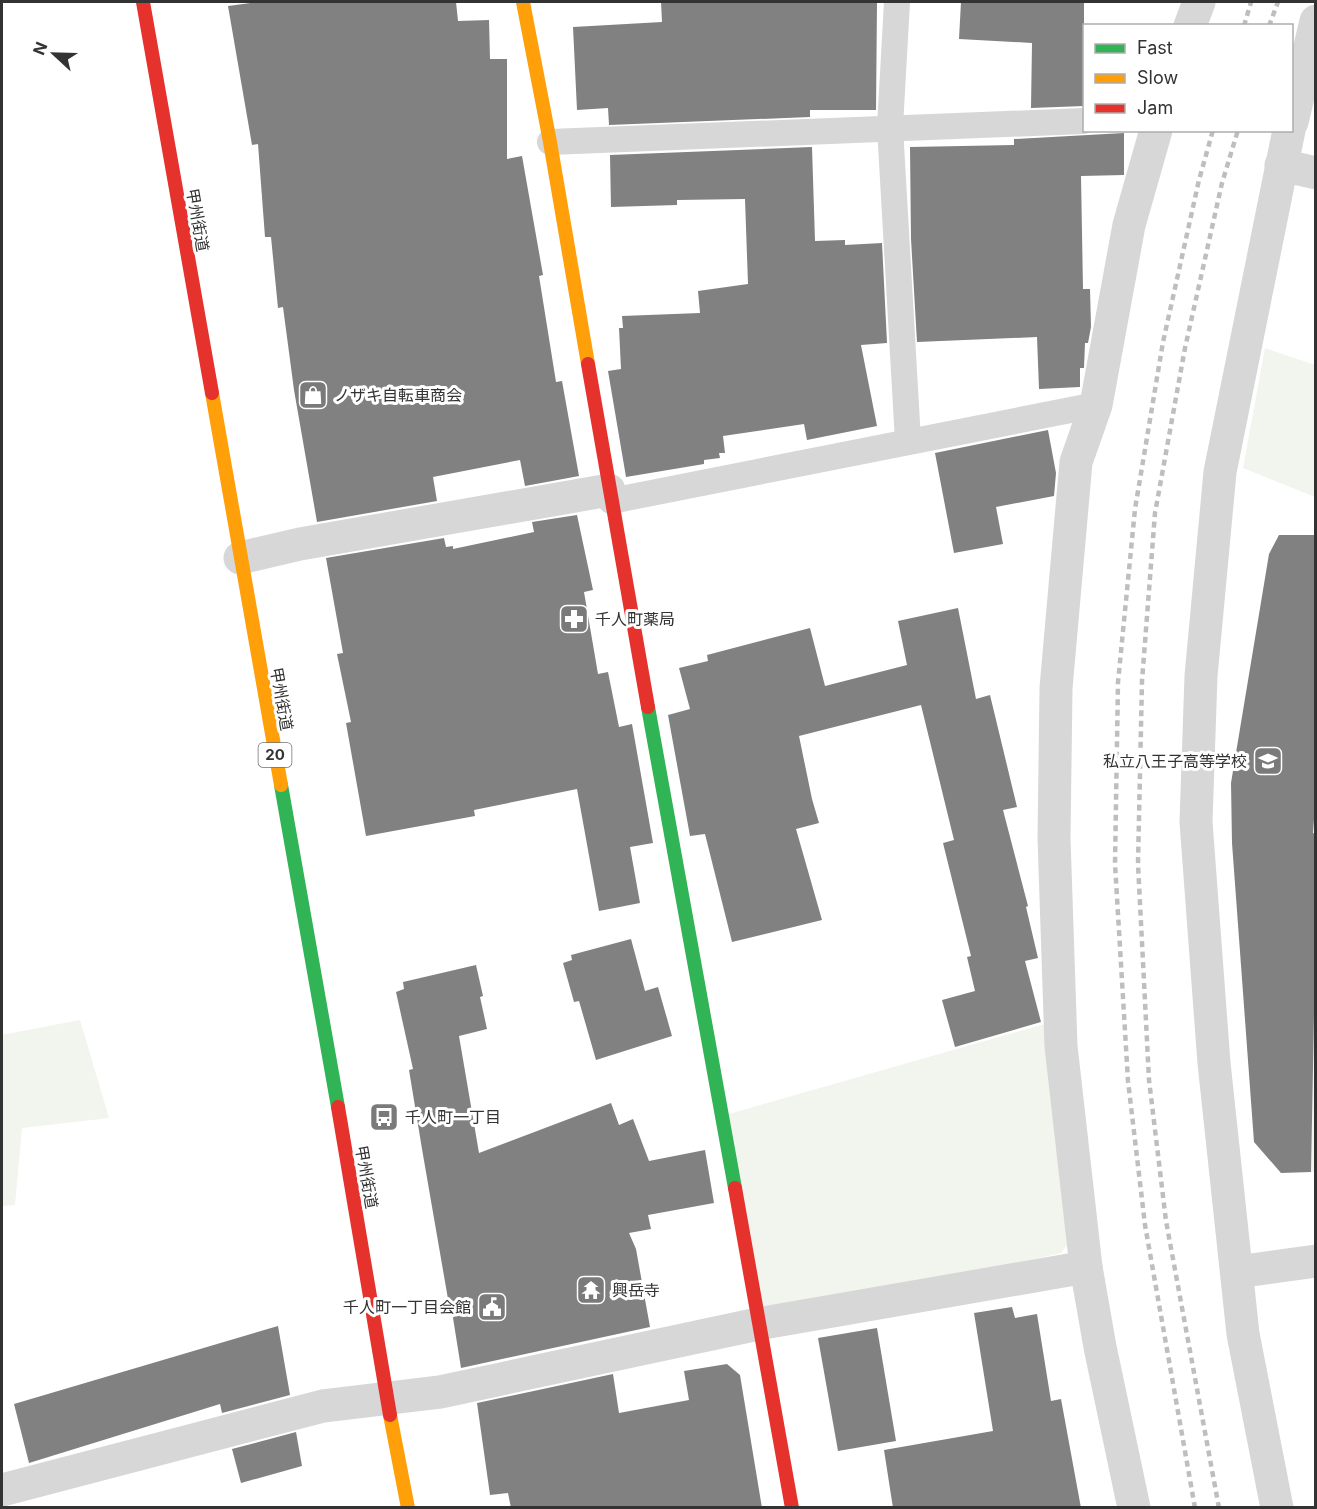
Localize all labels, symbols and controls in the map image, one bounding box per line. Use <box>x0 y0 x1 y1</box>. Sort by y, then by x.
north arrow <box>24 24 84 84</box>
legend <box>1083 24 1293 132</box>
text: Fast <box>1137 37 1173 58</box>
text: N <box>29 39 52 58</box>
text: Slow <box>1137 67 1178 88</box>
text: Jam <box>1137 97 1173 118</box>
street label: 甲州街道 <box>183 187 213 253</box>
shop icon: ノザキ自転車商会 <box>297 379 329 411</box>
place label: ノザキ自転車商会 <box>334 385 462 405</box>
pharmacy icon: 千人町薬局 <box>558 603 590 635</box>
place label: 千人町薬局 <box>595 609 675 629</box>
street label: 甲州街道 <box>267 666 297 732</box>
road number: 20 <box>258 743 292 767</box>
school or university icon: 私立八王子高等学校 <box>1252 745 1284 777</box>
place label: 私立八王子高等学校 <box>1103 751 1247 771</box>
bus stop icon: 千人町一丁目 <box>368 1101 400 1133</box>
place label: 千人町一丁目 <box>405 1107 501 1127</box>
street label: 甲州街道 <box>352 1144 382 1210</box>
temple icon: 興岳寺 <box>575 1274 607 1306</box>
place label: 興岳寺 <box>612 1280 660 1300</box>
public building icon: 千人町一丁目会館 <box>476 1291 508 1323</box>
place label: 千人町一丁目会館 <box>343 1297 471 1317</box>

